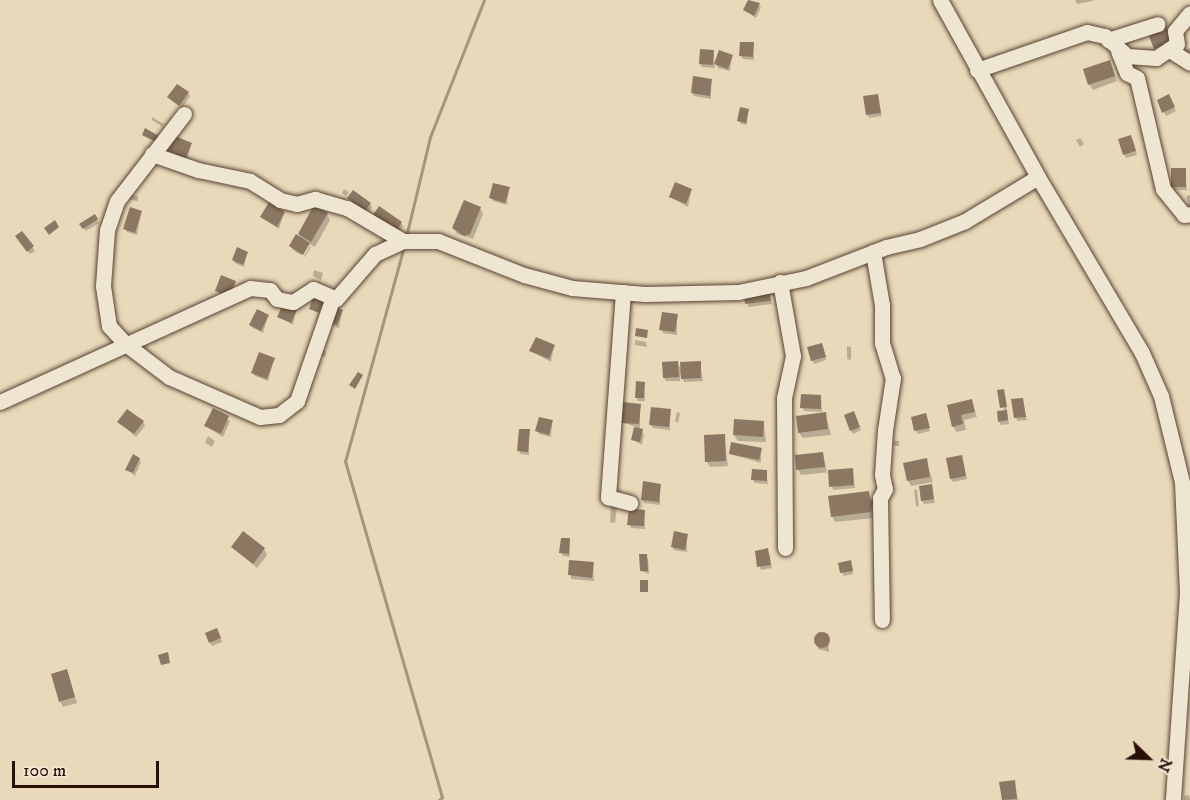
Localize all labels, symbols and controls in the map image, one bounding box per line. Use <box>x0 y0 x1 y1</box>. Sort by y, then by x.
north arrow <box>1118 728 1178 788</box>
scale bar <box>15 749 162 787</box>
text: N <box>1153 755 1176 775</box>
text: 100 m <box>23 760 66 782</box>

